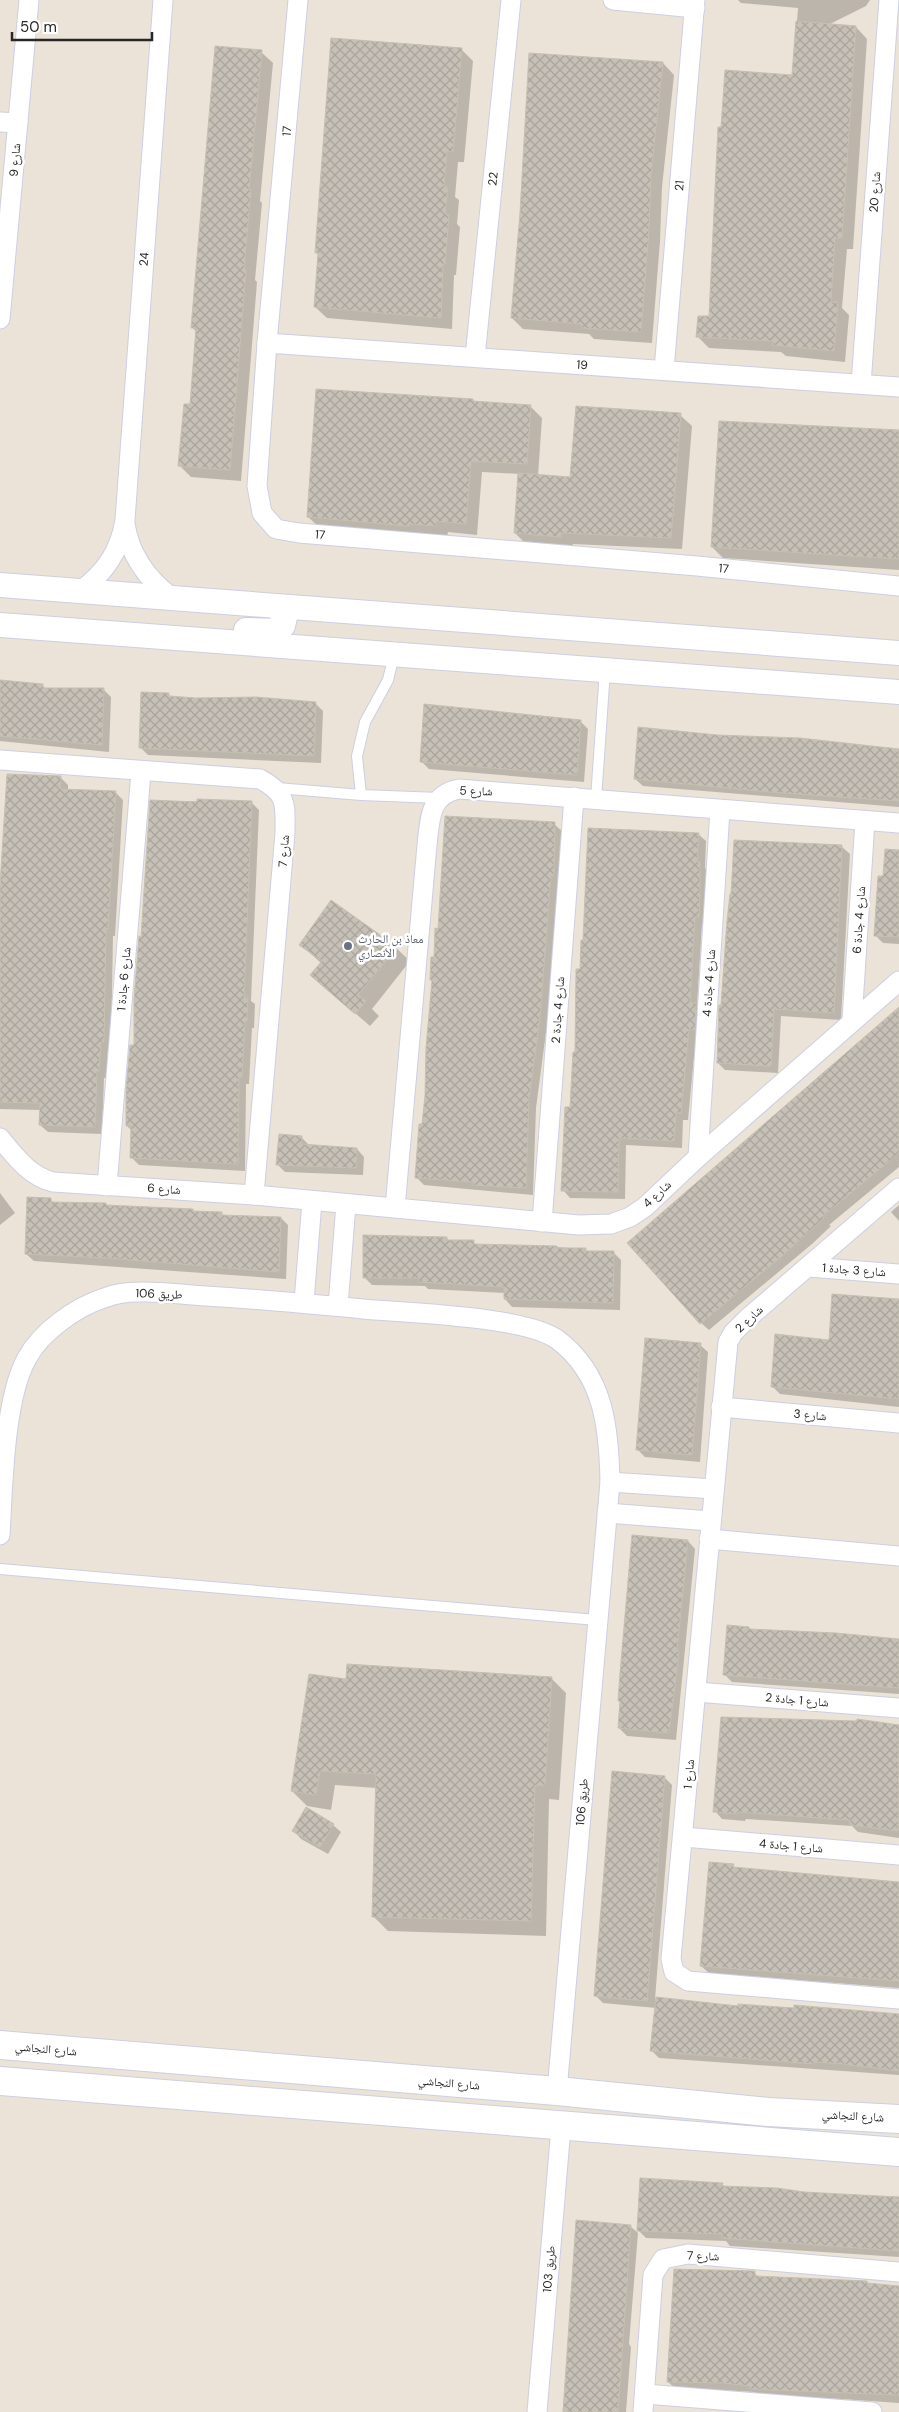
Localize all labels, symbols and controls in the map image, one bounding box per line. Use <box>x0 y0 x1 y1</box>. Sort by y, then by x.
scale bar <box>12 10 152 42</box>
text: 50 m <box>20 17 57 37</box>
street label: 17 <box>279 125 295 137</box>
street label: شارع 9 <box>6 142 24 177</box>
street label: 22 <box>484 171 502 187</box>
street label: شارع 20 <box>866 171 884 213</box>
street label: 21 <box>671 180 688 192</box>
street label: 24 <box>136 252 153 267</box>
street label: 19 <box>576 357 588 373</box>
street label: 17 <box>314 526 326 543</box>
street label: 17 <box>718 560 730 577</box>
street label: شارع 5 <box>459 782 493 800</box>
street label: شارع 7 <box>275 834 293 868</box>
street label: شارع 4 جادة 6 <box>849 886 869 954</box>
place label: معاذ بن الحارث الأنصاري <box>358 931 423 963</box>
marker: معاذ بن الحارث الأنصاري <box>342 940 354 952</box>
street label: شارع 6 جادة 1 <box>113 946 135 1012</box>
street label: شارع 4 جادة 4 <box>699 949 719 1017</box>
street label: شارع 4 جادة 2 <box>548 976 568 1044</box>
street label: شارع 4 <box>639 1177 675 1211</box>
street label: شارع 6 <box>147 1180 181 1198</box>
street label: شارع 3 جادة 1 <box>822 1260 886 1280</box>
street label: طريق 106 <box>135 1285 183 1303</box>
street label: شارع 2 <box>731 1302 767 1336</box>
street label: شارع 3 <box>793 1406 827 1424</box>
street label: شارع 1 جادة 2 <box>765 1689 829 1711</box>
street label: شارع 1 <box>680 1758 698 1790</box>
street label: طريق 106 <box>572 1778 592 1826</box>
street label: شارع 1 جادة 4 <box>758 1835 824 1857</box>
street label: شارع النجاشي <box>14 2038 78 2062</box>
street label: شارع النجاشي <box>417 2072 481 2096</box>
street label: شارع النجاشي <box>821 2106 885 2128</box>
street label: طريق 103 <box>539 2245 559 2293</box>
street label: شارع 7 <box>687 2247 720 2265</box>

